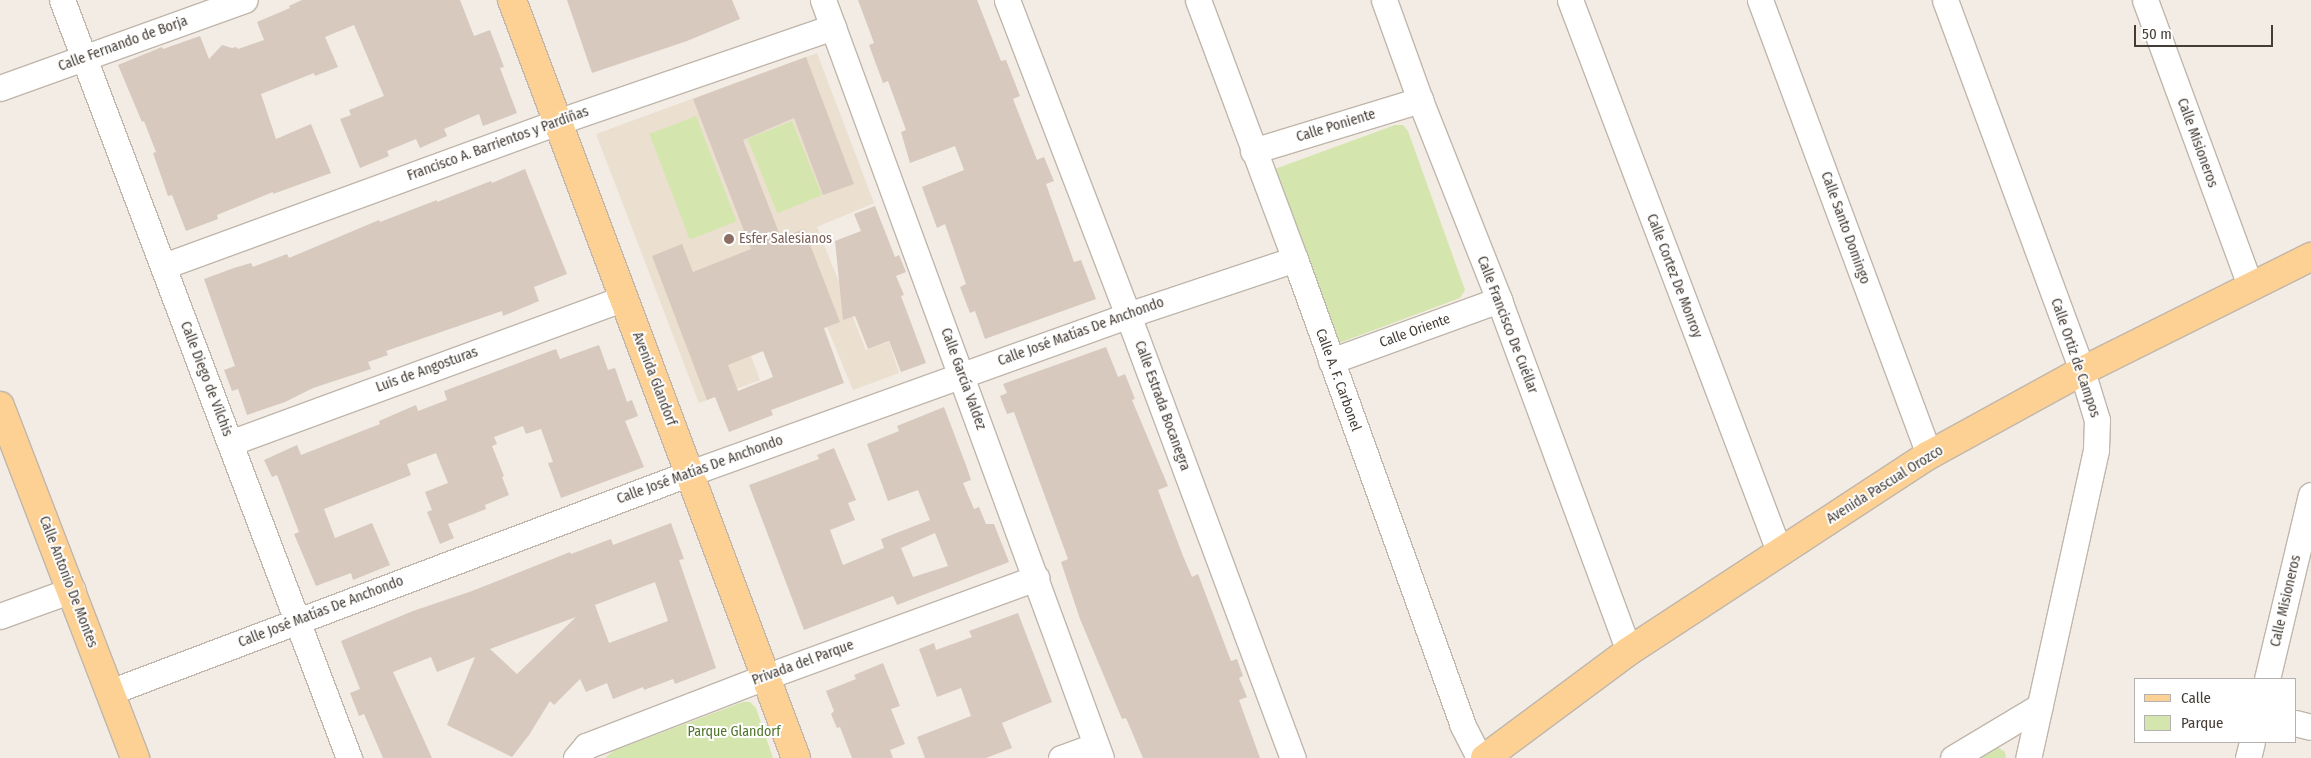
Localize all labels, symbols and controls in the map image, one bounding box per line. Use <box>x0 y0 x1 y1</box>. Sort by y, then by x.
street label: Calle Fernando de Borja <box>56 13 190 75</box>
scale bar <box>2136 15 2275 47</box>
text: 50 m <box>2142 25 2172 43</box>
street label: Calle Misioneros <box>2173 96 2221 190</box>
street label: Francisco A. Barrientos y Pardiñas <box>405 103 591 185</box>
street label: Calle Poniente <box>1294 106 1378 146</box>
street label: Calle Santo Domingo <box>1817 170 1873 286</box>
street label: Calle Cortez De Monroy <box>1643 212 1705 340</box>
place label: Esfer Salesianos <box>739 231 832 247</box>
marker: Esfer Salesianos <box>723 233 735 245</box>
street label: Calle Francisco De Cuéllar <box>1473 254 1541 396</box>
street label: Calle José Matías De Anchondo <box>996 294 1166 370</box>
street label: Calle Ortiz de Campos <box>2047 296 2103 420</box>
street label: Calle Oriente <box>1377 310 1453 352</box>
street label: Calle Diego de Vilchis <box>176 319 236 439</box>
street label: Calle García Valdez <box>937 326 989 432</box>
street label: Calle A. F. Carbonel <box>1312 327 1364 433</box>
street label: Avenida Glandorf <box>628 330 680 428</box>
street label: Calle Estrada Bocanegra <box>1131 339 1193 473</box>
street label: Luis de Angosturas <box>374 344 480 396</box>
street label: Calle José Matías De Anchondo <box>615 432 785 508</box>
street label: Avenida Pascual Orozco <box>1824 442 1946 528</box>
street label: Calle Antonio De Montes <box>35 514 101 650</box>
street label: Calle Misioneros <box>2267 553 2305 649</box>
street label: Calle José Matías De Anchondo <box>236 573 406 651</box>
street label: Privada del Parque <box>750 637 856 689</box>
legend <box>2134 678 2296 743</box>
text: Calle <box>2181 689 2211 707</box>
text: Parque <box>2181 714 2224 732</box>
park label: Parque Glandorf <box>688 724 780 740</box>

